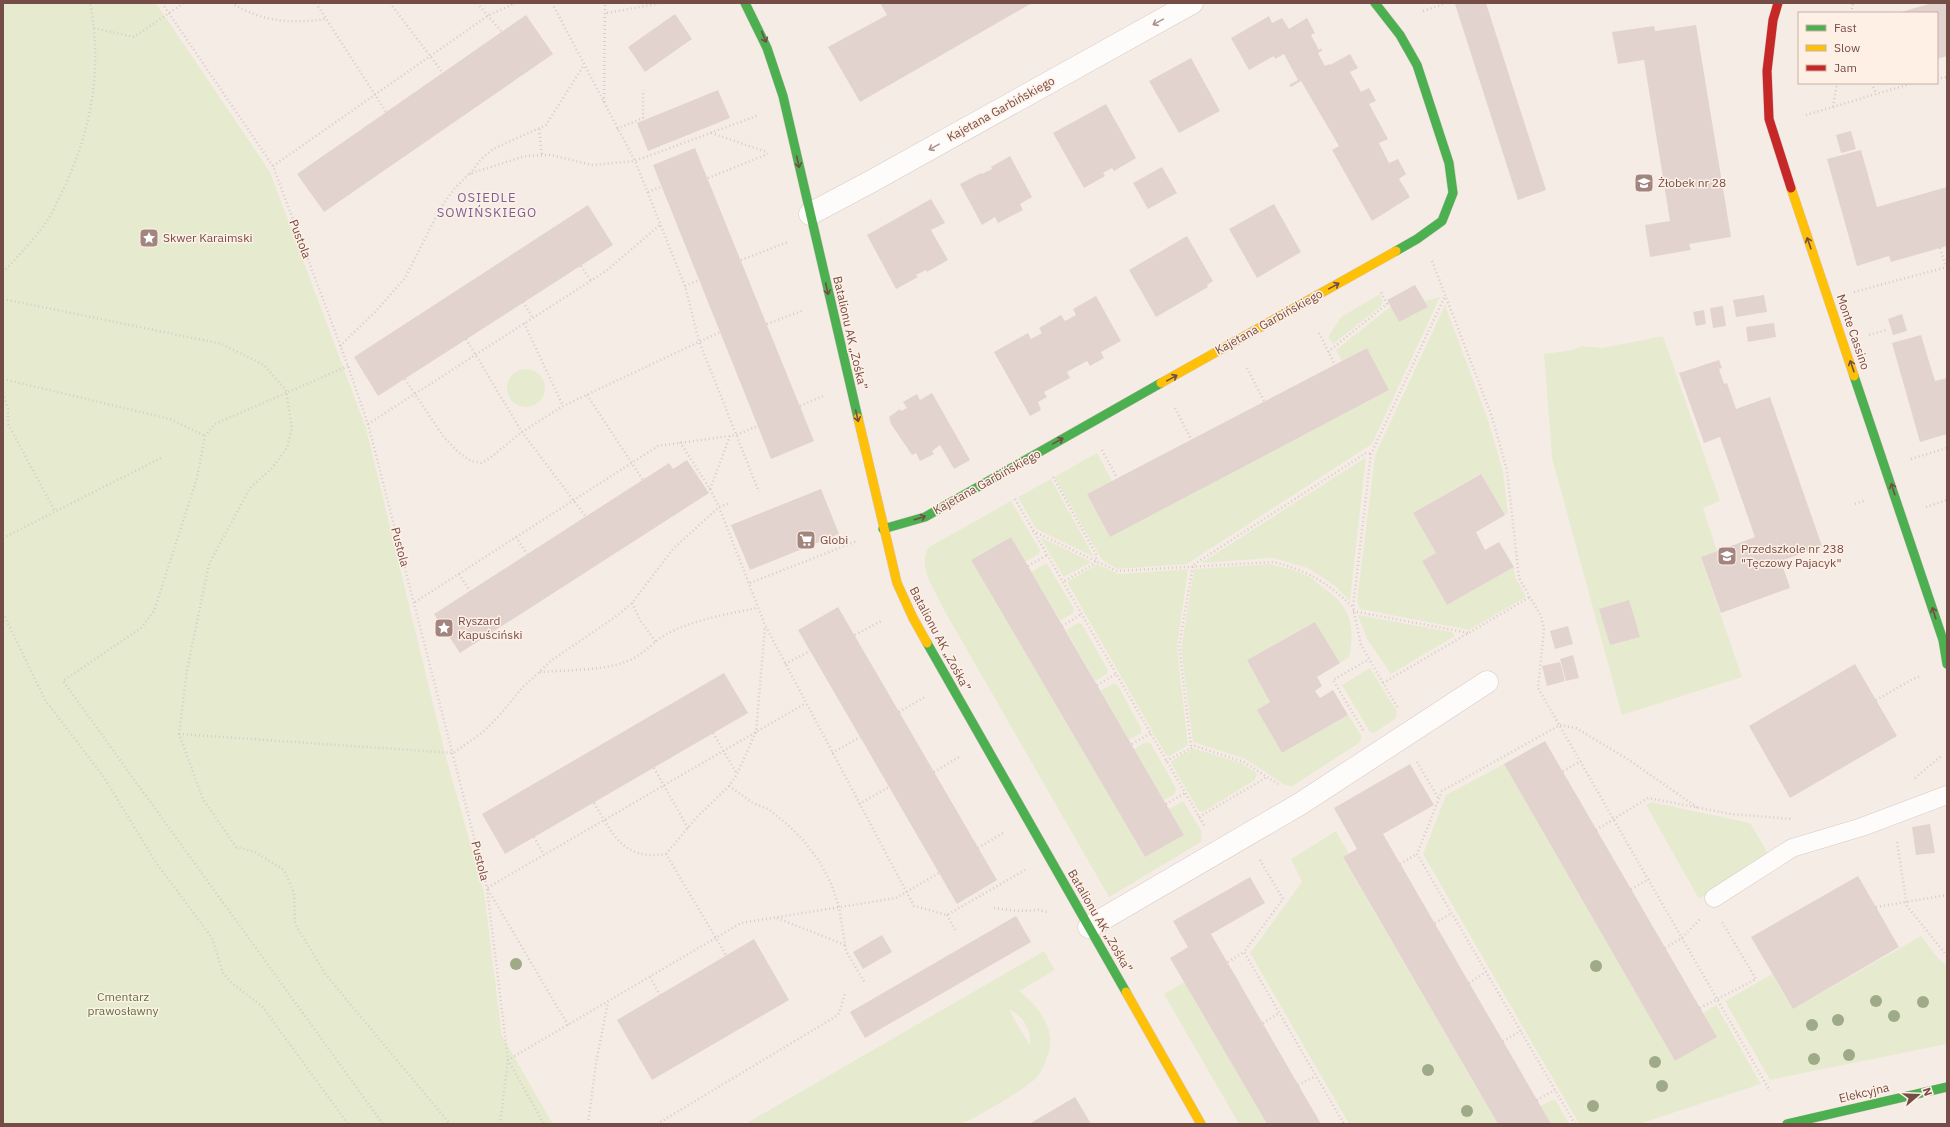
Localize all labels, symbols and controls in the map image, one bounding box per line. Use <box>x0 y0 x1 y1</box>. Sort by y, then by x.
legend <box>1798 12 1938 84</box>
one-way arrow <box>1152 19 1164 26</box>
text: Fast <box>1834 20 1857 35</box>
one-way arrow <box>760 31 768 43</box>
text: Slow <box>1834 40 1860 55</box>
text: Jam <box>1834 60 1857 75</box>
street label: Kajetana Garbińskiego <box>944 73 1057 144</box>
one-way arrow <box>928 144 940 151</box>
one-way arrow <box>794 156 802 169</box>
school or university icon: Żłobek nr 28 <box>1633 172 1655 194</box>
place label: Żłobek nr 28 <box>1658 175 1726 190</box>
district label: OSIEDLE SOWIŃSKIEGO <box>437 189 537 221</box>
street label: Pustola <box>286 217 315 261</box>
place icon: Skwer Karaimski <box>138 227 160 249</box>
place label: Skwer Karaimski <box>163 230 253 245</box>
one-way arrow <box>1805 238 1813 250</box>
street label: Batalionu AK „Zośka” <box>830 275 871 391</box>
one-way arrow <box>824 282 832 295</box>
one-way arrow <box>1327 282 1339 290</box>
street label: Kajetana Garbińskiego <box>1212 286 1325 357</box>
street label: Monte Cassino <box>1834 292 1873 372</box>
one-way arrow <box>1847 361 1855 373</box>
one-way arrow <box>1166 373 1178 381</box>
one-way arrow <box>854 409 861 422</box>
one-way arrow <box>1052 437 1064 445</box>
street label: Kajetana Garbińskiego <box>930 446 1043 517</box>
one-way arrow <box>1889 483 1896 496</box>
one-way arrow <box>914 514 927 521</box>
street label: Pustola <box>388 525 413 569</box>
supermarket icon: Globi <box>795 529 817 551</box>
place label: Globi <box>820 532 848 547</box>
place label: Przedszkole nr 238 "Tęczowy Pajacyk" <box>1741 541 1844 570</box>
school or university icon: Przedszkole nr 238 "Tęczowy Pajacyk" <box>1716 545 1738 567</box>
street label: Batalionu AK „Zośka” <box>907 584 974 694</box>
one-way arrow <box>1930 606 1937 619</box>
place label: Ryszard Kapuściński <box>458 613 522 642</box>
place icon: Ryszard Kapuściński <box>433 617 455 639</box>
street label: Pustola <box>468 839 493 883</box>
street label: Batalionu AK „Zośka” <box>1065 867 1136 975</box>
park label: Cmentarz prawosławny <box>87 989 159 1018</box>
north arrow <box>1898 1075 1938 1115</box>
street label: Elekcyjna <box>1837 1079 1891 1106</box>
text: N <box>1920 1086 1935 1098</box>

